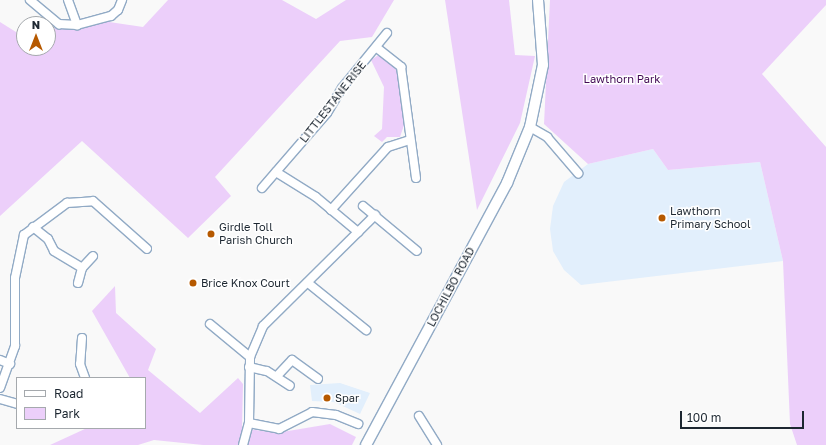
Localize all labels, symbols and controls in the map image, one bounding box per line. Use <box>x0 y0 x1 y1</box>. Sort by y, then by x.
north arrow <box>16 16 56 56</box>
text: N <box>32 18 40 31</box>
street label: LITTLESTANE RISE <box>297 59 369 145</box>
park label: Lawthorn Park <box>584 72 660 86</box>
place label: Lawthorn Primary School <box>670 205 750 231</box>
marker: Lawthorn Primary School <box>657 213 667 223</box>
place label: Girdle Toll Parish Church <box>219 221 293 247</box>
marker: Girdle Toll Parish Church <box>206 229 216 239</box>
street label: LOCHILBO ROAD <box>424 245 478 329</box>
place label: Brice Knox Court <box>201 276 290 290</box>
marker: Brice Knox Court <box>188 278 198 288</box>
legend <box>16 377 146 429</box>
text: Road <box>54 386 83 401</box>
place label: Spar <box>335 391 359 405</box>
marker: Spar <box>322 393 332 403</box>
scale bar <box>682 403 806 429</box>
text: Park <box>54 406 80 421</box>
text: 100 m <box>687 410 721 425</box>

